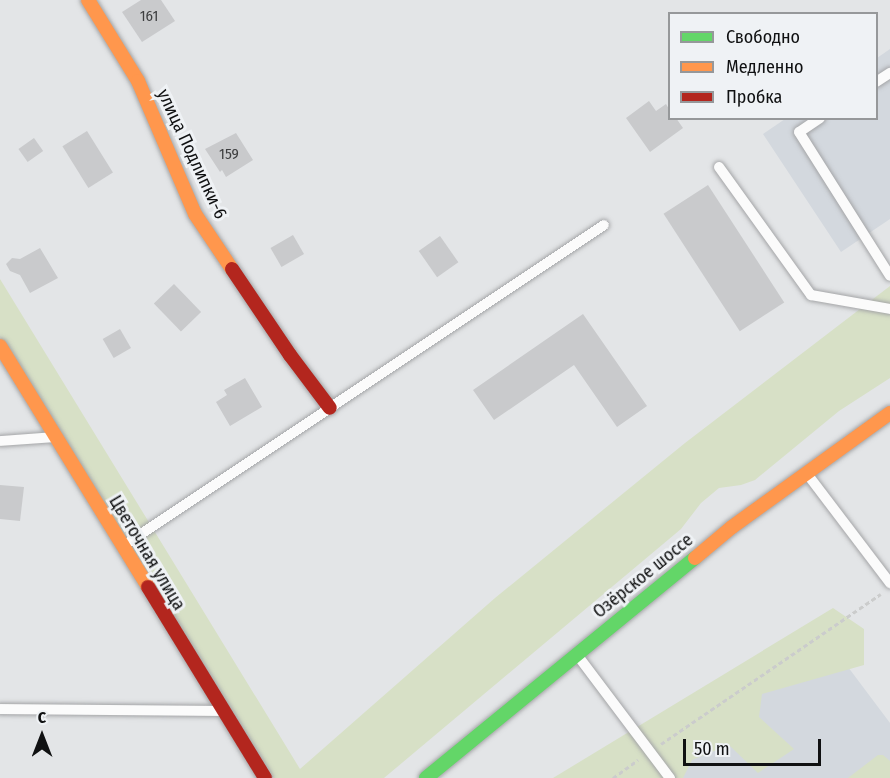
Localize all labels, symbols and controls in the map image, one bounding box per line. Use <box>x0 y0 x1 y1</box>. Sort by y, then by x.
house number: 161 <box>140 8 158 26</box>
legend <box>668 12 878 120</box>
text: Свободно <box>726 26 800 48</box>
text: Медленно <box>726 56 804 78</box>
street label: улица Подлипки-6 <box>152 86 232 222</box>
text: Пробка <box>726 86 782 108</box>
house number: 159 <box>219 146 239 164</box>
street label: Цветочная улица <box>104 492 190 614</box>
street label: Озёрское шоссе <box>589 529 697 623</box>
north arrow <box>12 706 72 766</box>
text: С <box>38 708 46 727</box>
scale bar <box>686 727 824 765</box>
text: 50 m <box>694 738 730 760</box>

